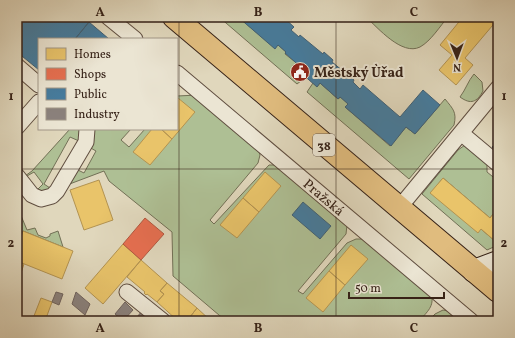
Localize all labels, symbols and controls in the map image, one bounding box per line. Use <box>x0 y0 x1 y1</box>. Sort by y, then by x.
text: A <box>95 4 105 22</box>
text: B <box>254 4 263 22</box>
text: C <box>410 4 418 22</box>
legend <box>38 38 178 130</box>
north arrow <box>437 38 477 78</box>
text: Homes <box>74 47 111 63</box>
text: N <box>453 59 461 74</box>
public building icon: Městský Ùřad <box>289 61 311 83</box>
place label: Městský Ùřad <box>314 63 404 83</box>
text: Shops <box>74 67 106 83</box>
text: Public <box>74 87 107 103</box>
text: 1 <box>8 88 14 106</box>
text: 1 <box>501 88 507 106</box>
text: Industry <box>74 107 120 123</box>
road number: 38 <box>313 134 335 156</box>
street label: Pražská <box>298 175 348 221</box>
text: 2 <box>8 235 15 253</box>
text: 2 <box>501 235 508 253</box>
scale bar <box>349 274 444 300</box>
text: 50 m <box>355 281 381 297</box>
text: A <box>95 320 105 338</box>
text: B <box>254 320 263 338</box>
text: C <box>410 320 418 338</box>

